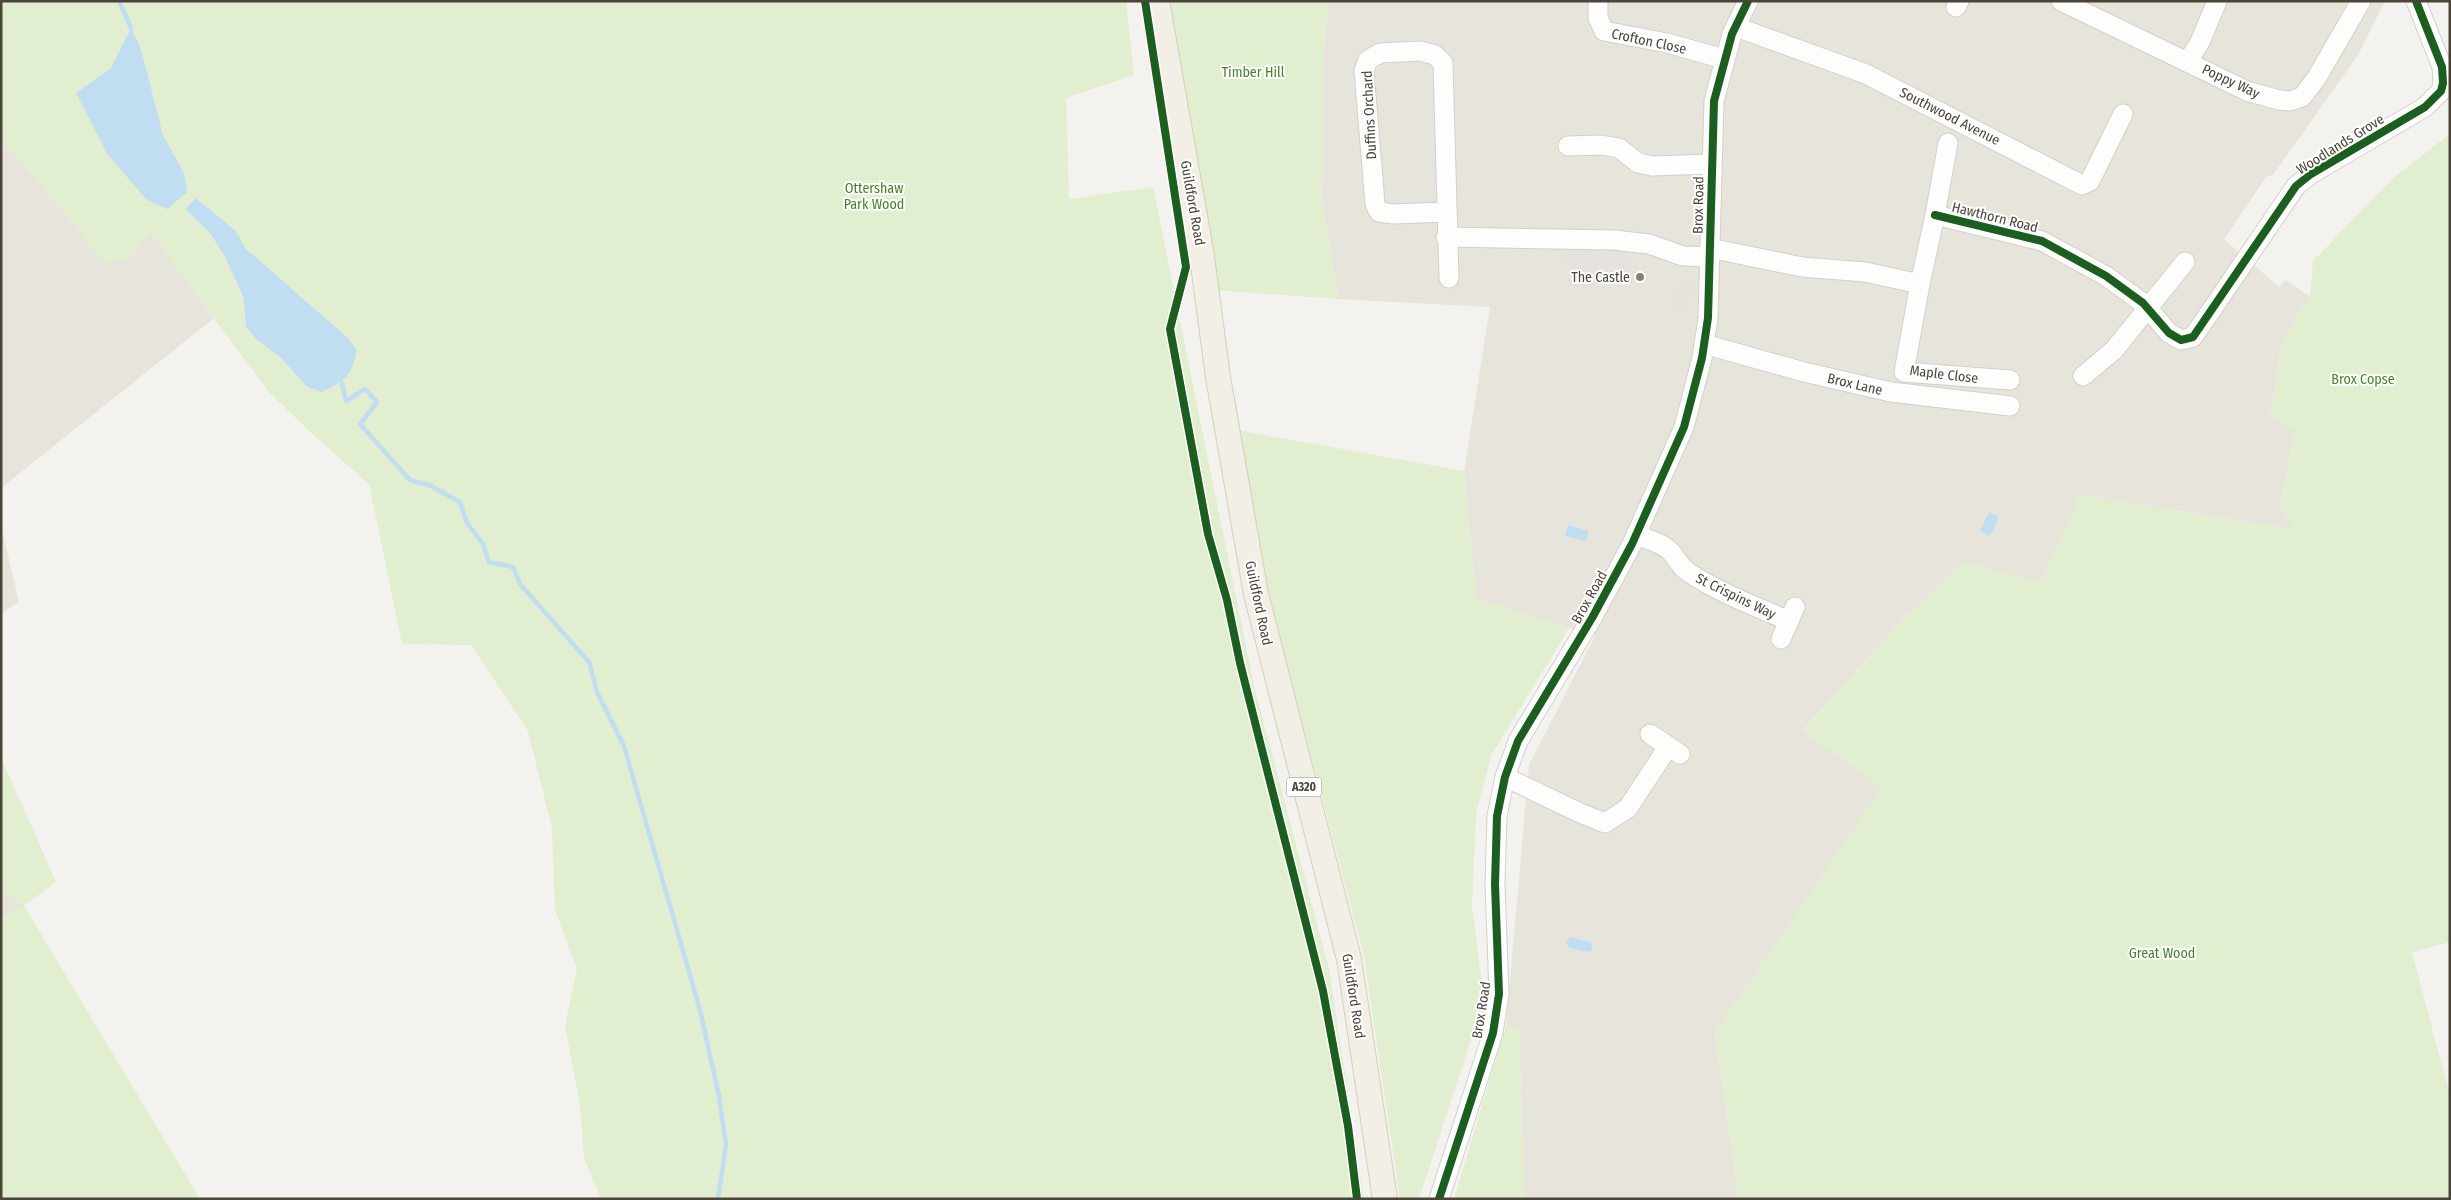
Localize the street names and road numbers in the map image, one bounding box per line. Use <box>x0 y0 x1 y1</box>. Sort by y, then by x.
street label: Crofton Close <box>1610 25 1688 58</box>
street label: Poppy Way <box>2199 61 2263 102</box>
street label: Duffins Orchard <box>1359 70 1380 160</box>
street label: Southwood Avenue <box>1897 84 2003 149</box>
street label: Woodlands Grove <box>2293 111 2387 178</box>
street label: Guildford Road <box>1177 159 1208 247</box>
street label: Brox Road <box>1689 176 1708 234</box>
street label: Hawthorn Road <box>1950 199 2040 236</box>
street label: Maple Close <box>1909 362 1979 387</box>
street label: Brox Lane <box>1826 370 1884 399</box>
street label: Guildford Road <box>1241 559 1276 647</box>
street label: Brox Road <box>1568 568 1611 627</box>
street label: St Crispins Way <box>1693 570 1779 623</box>
road number: A320 <box>1286 778 1322 796</box>
street label: Guildford Road <box>1338 952 1369 1040</box>
street label: Brox Road <box>1469 980 1494 1040</box>

